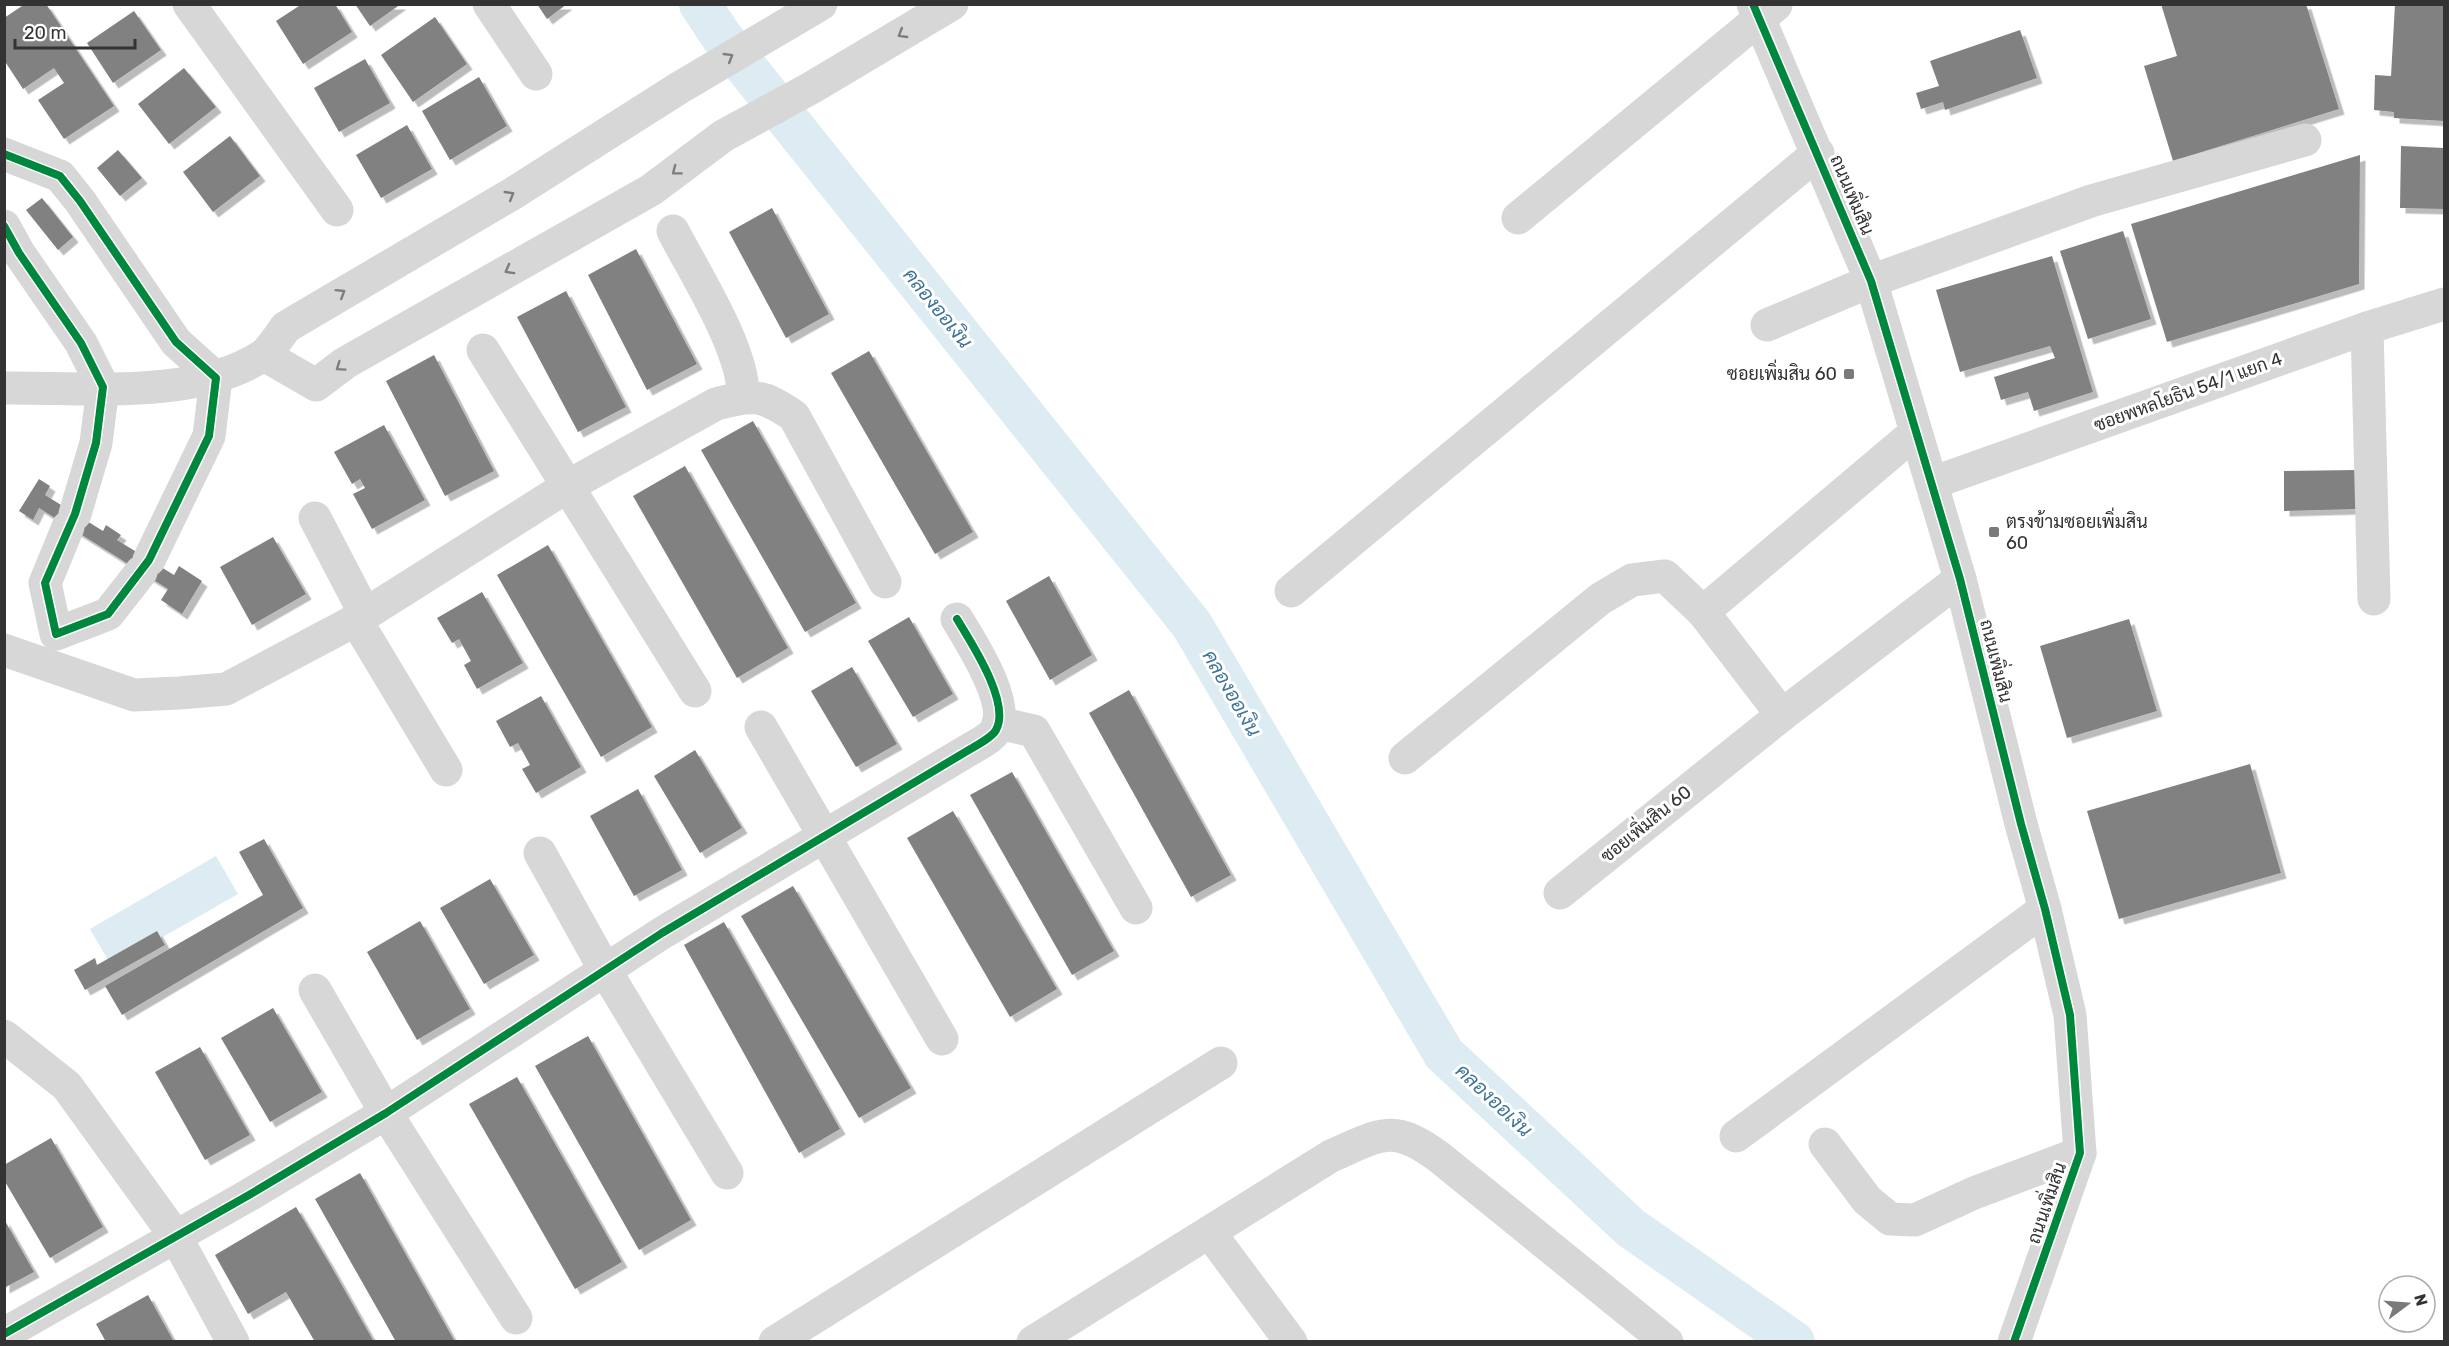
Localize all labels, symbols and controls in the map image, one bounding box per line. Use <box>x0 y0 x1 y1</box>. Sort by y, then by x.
scale bar <box>15 12 135 50</box>
text: 20 m <box>24 22 66 44</box>
one-way arrow <box>898 27 908 39</box>
one-way arrow <box>723 53 733 65</box>
street label: ถนนเพิ่มสิน <box>1825 150 1883 238</box>
one-way arrow <box>672 163 683 174</box>
one-way arrow <box>504 191 514 202</box>
one-way arrow <box>505 263 515 274</box>
water label: คลองออเงิน <box>898 263 978 353</box>
one-way arrow <box>335 288 345 300</box>
street label: ซอยพหลโยธิน 54/1 แยก 4 <box>2090 346 2285 436</box>
place label: ซอยเพิ่มสิน 60 <box>1727 359 1837 385</box>
one-way arrow <box>335 360 346 371</box>
marker: ซอยเพิ่มสิน 60 <box>1842 367 1856 381</box>
place label: ตรงข้ามซอยเพิ่มสิน 60 <box>2006 507 2148 554</box>
marker: ตรงข้ามซอยเพิ่มสิน 60 <box>1987 525 2001 539</box>
street label: ถนนเพิ่มสิน <box>1975 616 2021 705</box>
water label: คลองออเงิน <box>1198 645 1267 741</box>
street label: ซอยเพิ่มสิน 60 <box>1594 778 1696 867</box>
water label: คลองออเงิน <box>1451 1058 1537 1142</box>
street label: ถนนเพิ่มสิน <box>2019 1158 2071 1247</box>
north arrow <box>2377 1274 2437 1334</box>
text: N <box>2410 1292 2432 1308</box>

